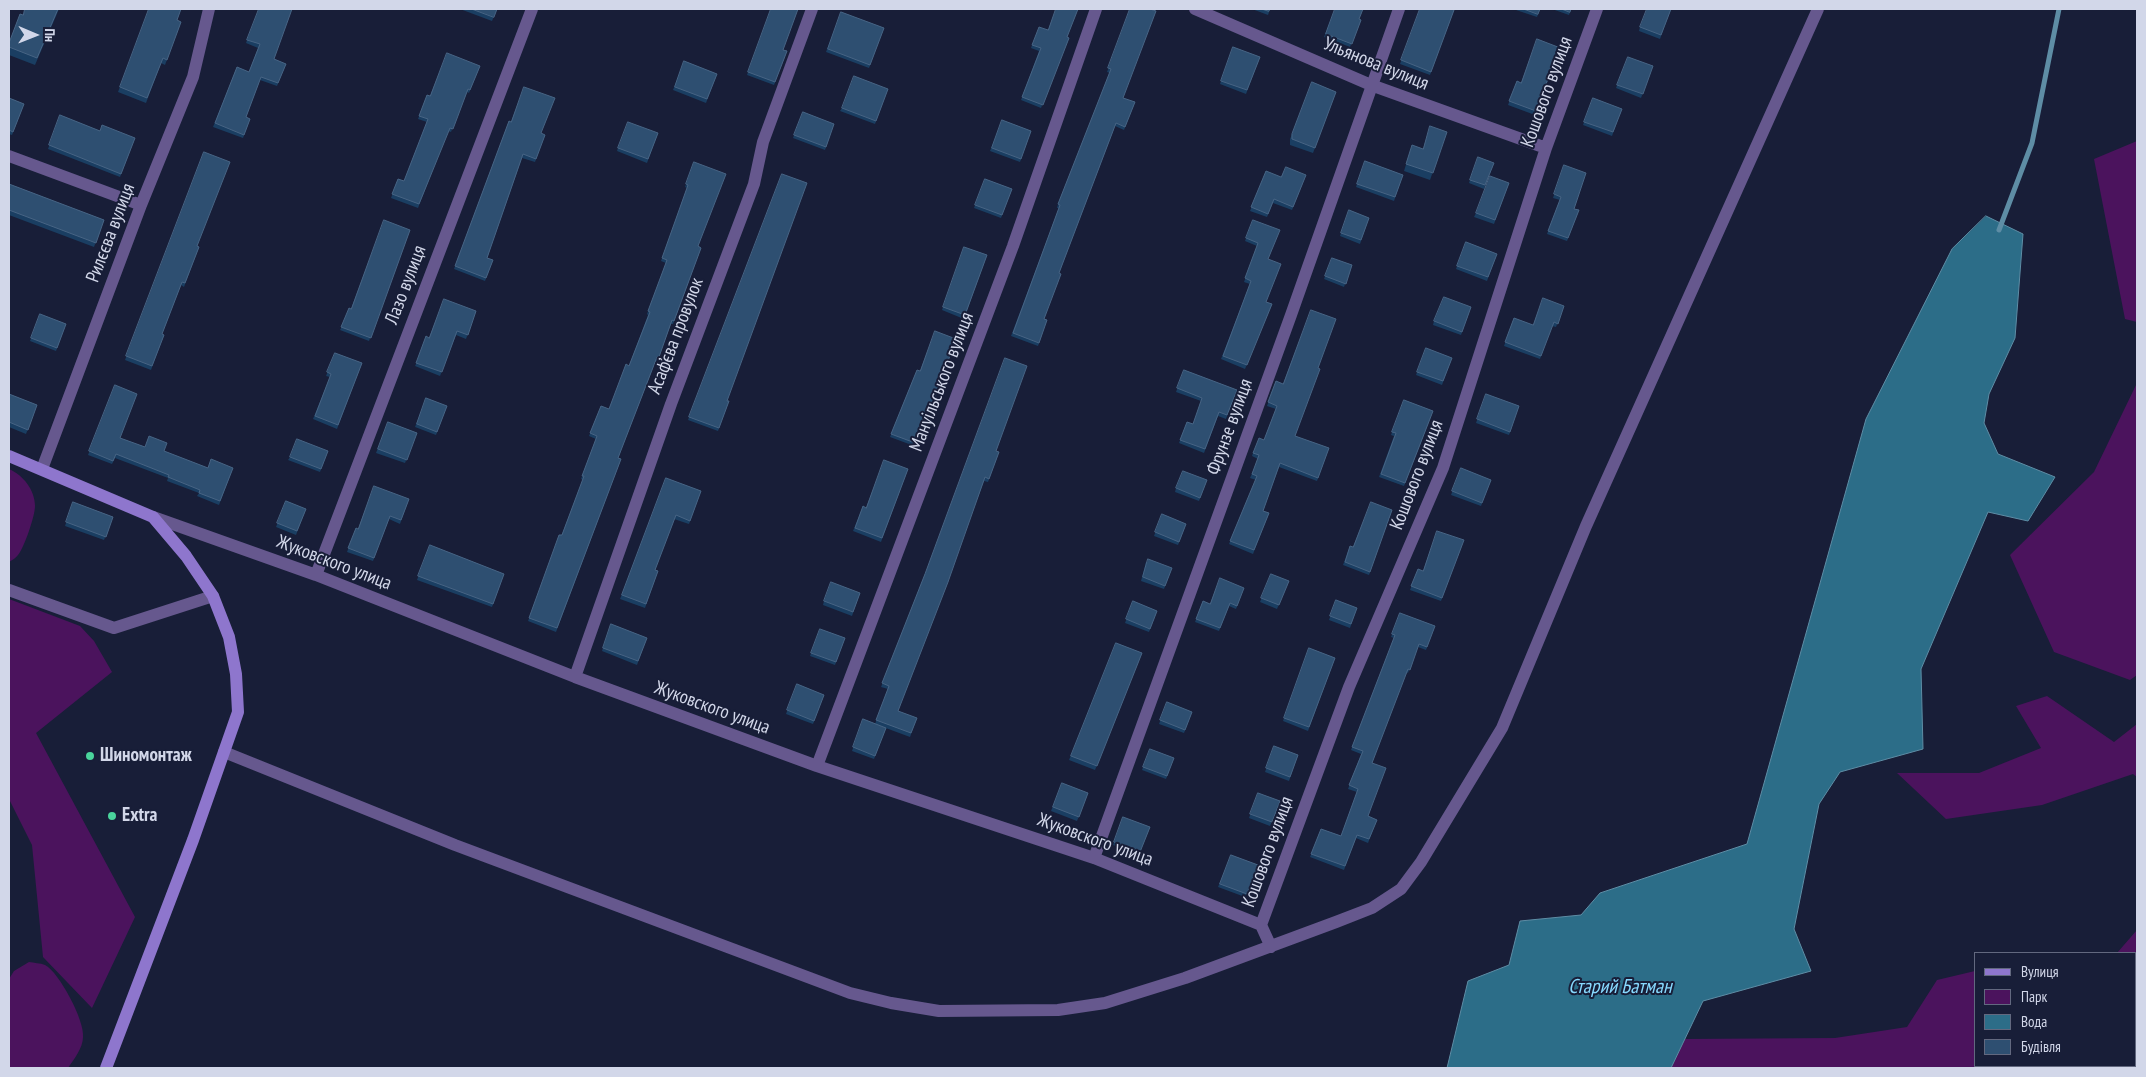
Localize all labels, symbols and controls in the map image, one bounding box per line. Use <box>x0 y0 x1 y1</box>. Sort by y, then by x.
north arrow <box>10 10 60 60</box>
text: Пн <box>41 28 59 42</box>
street label: Ульянова вулиця <box>1320 33 1432 95</box>
street label: Кошового вулиця <box>1516 34 1578 150</box>
street label: Рилєєва вулиця <box>82 180 140 286</box>
street label: Лазо вулиця <box>381 242 431 328</box>
street label: Асаф’єва провулок <box>643 275 709 397</box>
street label: Мануільського вулиця <box>905 309 979 455</box>
street label: Фрунзе вулиця <box>1202 376 1258 478</box>
street label: Кошового вулиця <box>1386 417 1448 533</box>
street label: Жуковского улица <box>273 531 395 595</box>
street label: Жуковского улица <box>651 677 773 739</box>
place label: Шиномонтаж <box>100 745 192 767</box>
marker: Шиномонтаж <box>84 750 96 762</box>
street label: Кошового вулиця <box>1237 794 1299 910</box>
place label: Extra <box>122 805 157 827</box>
street label: Жуковского улица <box>1034 809 1156 871</box>
marker: Extra <box>106 810 118 822</box>
legend <box>1974 952 2136 1067</box>
text: Вулиця <box>2021 962 2059 981</box>
water label: Старий Батман <box>1568 975 1672 999</box>
text: Парк <box>2021 987 2047 1006</box>
text: Вода <box>2021 1012 2047 1031</box>
text: Будівля <box>2021 1037 2061 1056</box>

